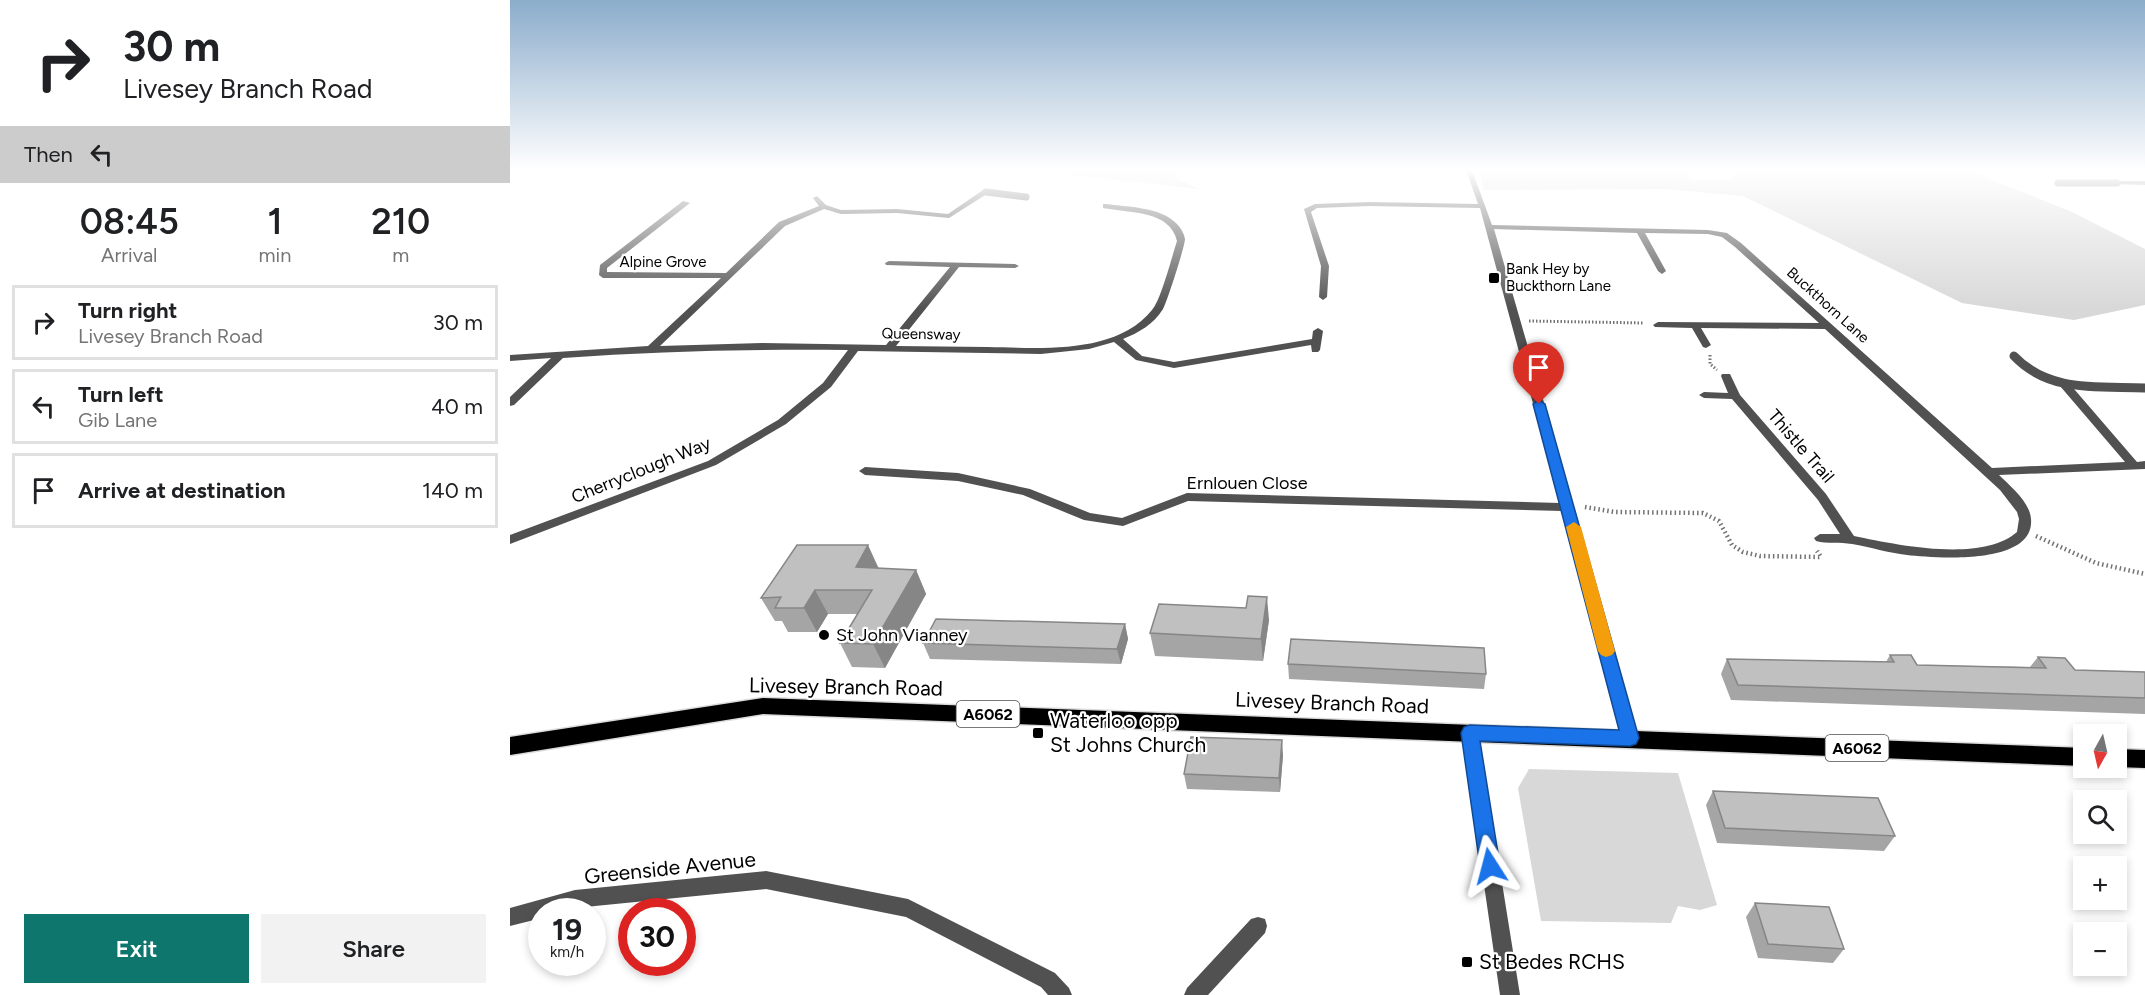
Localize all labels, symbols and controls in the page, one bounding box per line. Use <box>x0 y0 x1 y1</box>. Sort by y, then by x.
text: 30 m <box>123 21 220 72</box>
icon: right <box>24 24 102 102</box>
text: Livesey Branch Road <box>123 72 373 105</box>
icon: left <box>85 138 118 171</box>
text: Then <box>24 141 73 168</box>
text: 08:45 <box>80 200 179 243</box>
text: 1 <box>267 200 283 243</box>
text: 210 <box>371 200 430 243</box>
text: Arrival <box>101 243 158 267</box>
text: min <box>259 243 291 267</box>
text: m <box>392 243 409 267</box>
street label: Alpine Grove <box>620 253 706 271</box>
place label: Bank Hey by Buckthorn Lane <box>1506 260 1611 295</box>
street label: Buckthorn Lane <box>1783 263 1873 347</box>
marker: Bank Hey by Buckthorn Lane <box>1487 271 1501 285</box>
text: Turn right <box>78 297 177 324</box>
icon: right <box>27 306 60 339</box>
text: 30 m <box>433 309 483 336</box>
text: Livesey Branch Road <box>78 324 263 348</box>
street label: Queensway <box>881 324 961 344</box>
pin <box>1513 342 1564 404</box>
icon: arrive <box>1522 351 1555 384</box>
text: Turn left <box>78 381 164 408</box>
icon: left <box>27 390 60 423</box>
text: 40 m <box>431 393 483 420</box>
street label: Thistle Trail <box>1763 405 1839 487</box>
text: Gib Lane <box>78 408 157 432</box>
street label: Cherryclough Way <box>568 432 714 508</box>
street label: Ernlouen Close <box>1186 472 1308 494</box>
icon: arrive <box>27 474 60 507</box>
text: Arrive at destination <box>78 477 286 504</box>
text: 140 m <box>422 477 483 504</box>
place label: St John Vianney <box>836 624 968 646</box>
marker: St John Vianney <box>817 628 831 642</box>
street label: Livesey Branch Road <box>749 672 943 701</box>
street label: Livesey Branch Road <box>1235 687 1429 718</box>
road number: A6062 <box>956 701 1020 727</box>
place label: Waterloo opp St Johns Church <box>1050 708 1206 757</box>
north arrow <box>2073 724 2127 778</box>
map controls <box>2073 724 2127 976</box>
marker: Waterloo opp St Johns Church <box>1031 726 1045 740</box>
road number: A6062 <box>1826 735 1888 761</box>
button: search <box>2073 790 2127 844</box>
position arrow <box>1458 834 1522 898</box>
street label: Greenside Avenue <box>583 846 757 889</box>
button: + <box>2073 856 2127 910</box>
speed limit sign: 30 <box>618 898 696 976</box>
text: 19 <box>552 911 582 948</box>
button: Exit <box>24 914 249 983</box>
button: Share <box>261 914 486 983</box>
button: − <box>2073 922 2127 976</box>
text: km/h <box>550 943 584 961</box>
place label: St Bedes RCHS <box>1479 949 1625 974</box>
marker: St Bedes RCHS <box>1460 955 1474 969</box>

